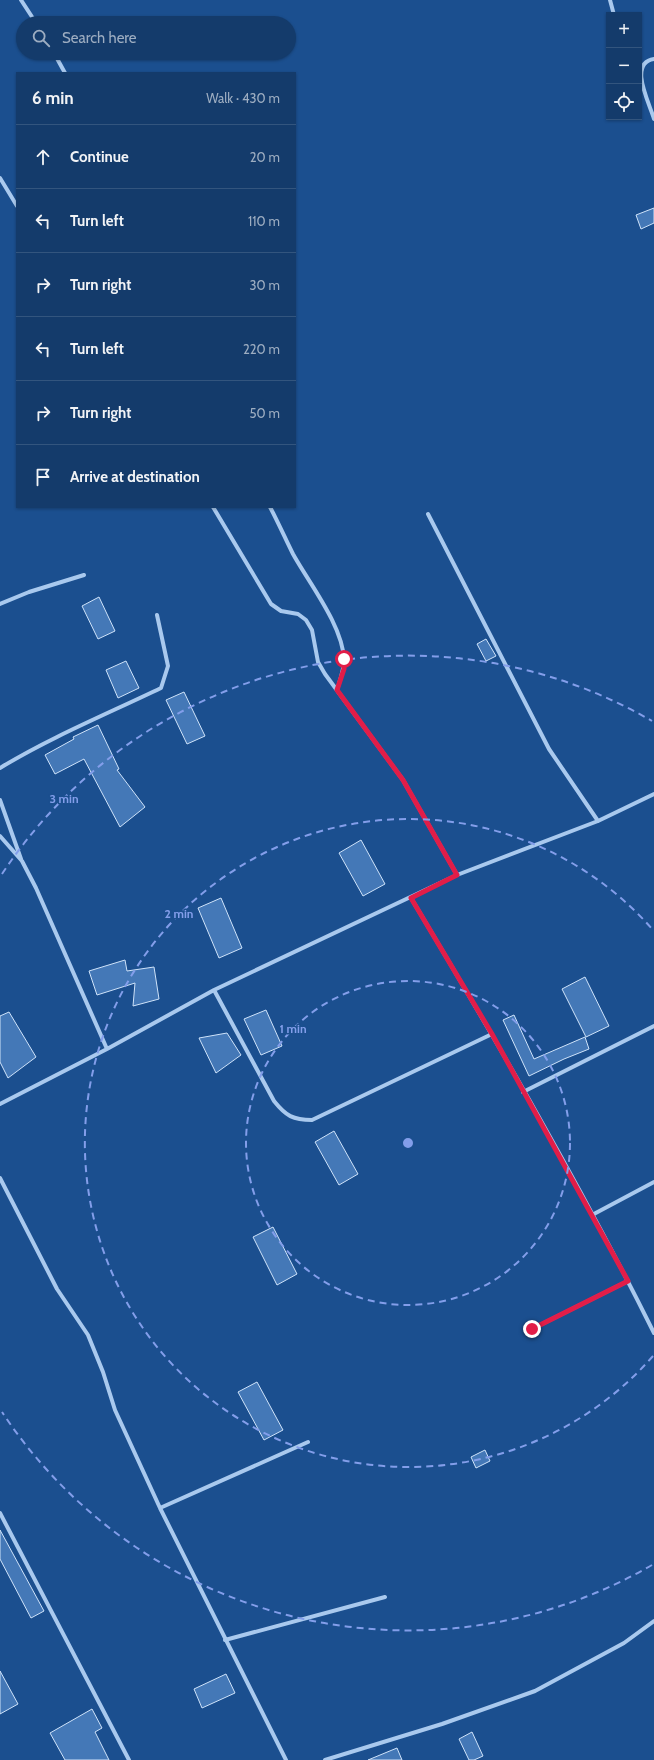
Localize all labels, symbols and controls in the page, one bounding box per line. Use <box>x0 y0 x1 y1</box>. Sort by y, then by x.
map controls <box>606 12 642 120</box>
button: + <box>606 12 642 48</box>
search box <box>16 16 296 60</box>
icon: search <box>30 27 52 49</box>
text: Search here <box>62 29 137 47</box>
button: − <box>606 48 642 84</box>
button: locate <box>606 84 642 120</box>
text: 6 min <box>32 88 74 108</box>
text: Walk · 430 m <box>206 90 280 106</box>
icon: ahead <box>32 146 54 168</box>
text: Continue <box>70 148 129 166</box>
text: 20 m <box>250 149 280 165</box>
icon: left <box>32 210 54 232</box>
text: Turn left <box>70 212 124 230</box>
text: 110 m <box>248 213 280 229</box>
icon: right <box>32 274 54 296</box>
text: Turn right <box>70 276 131 294</box>
text: 30 m <box>250 277 280 293</box>
icon: left <box>32 338 54 360</box>
text: Turn left <box>70 340 124 358</box>
text: 220 m <box>243 341 280 357</box>
icon: right <box>32 402 54 424</box>
text: Turn right <box>70 404 131 422</box>
text: 50 m <box>250 405 280 421</box>
icon: arrive <box>32 466 54 488</box>
text: Arrive at destination <box>70 468 200 486</box>
route start <box>335 650 353 668</box>
text: 3 min <box>49 791 79 806</box>
text: 2 min <box>165 906 193 921</box>
text: 1 min <box>279 1021 307 1036</box>
centre of rings <box>401 1136 415 1150</box>
route end <box>523 1320 541 1338</box>

